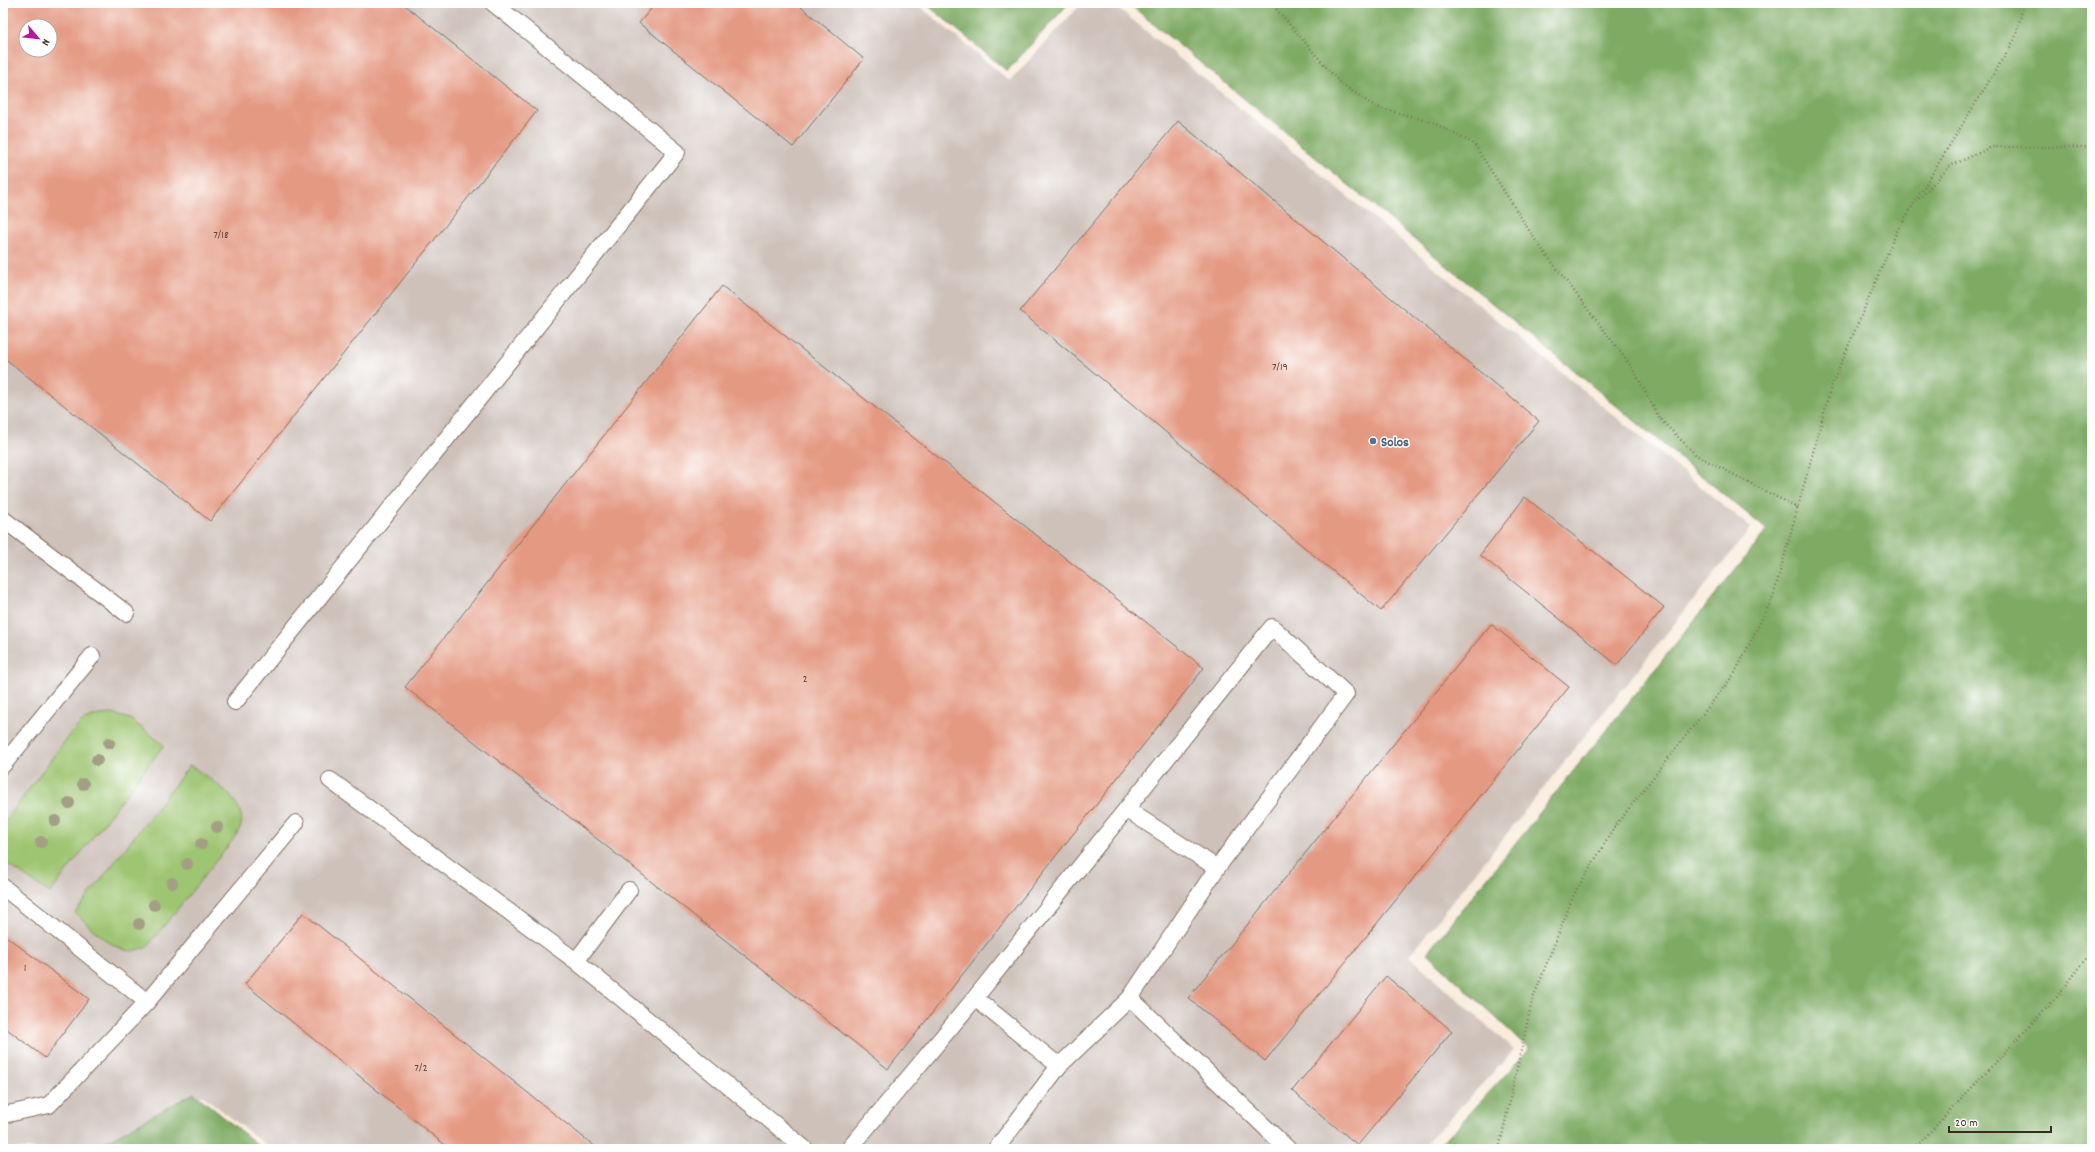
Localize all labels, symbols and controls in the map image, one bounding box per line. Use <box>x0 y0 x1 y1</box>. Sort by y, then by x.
north arrow <box>18 18 58 58</box>
text: N <box>36 36 53 48</box>
house number: 7/18 <box>213 227 229 244</box>
house number: 7/19 <box>1272 359 1288 376</box>
place label: Solos <box>1381 433 1409 453</box>
marker: Solos <box>1368 436 1378 446</box>
house number: 2 <box>802 671 808 688</box>
house number: 1 <box>24 960 26 977</box>
house number: 7/2 <box>414 1060 428 1077</box>
scale bar <box>1949 1108 2051 1134</box>
text: 20 m <box>1955 1115 1978 1132</box>

